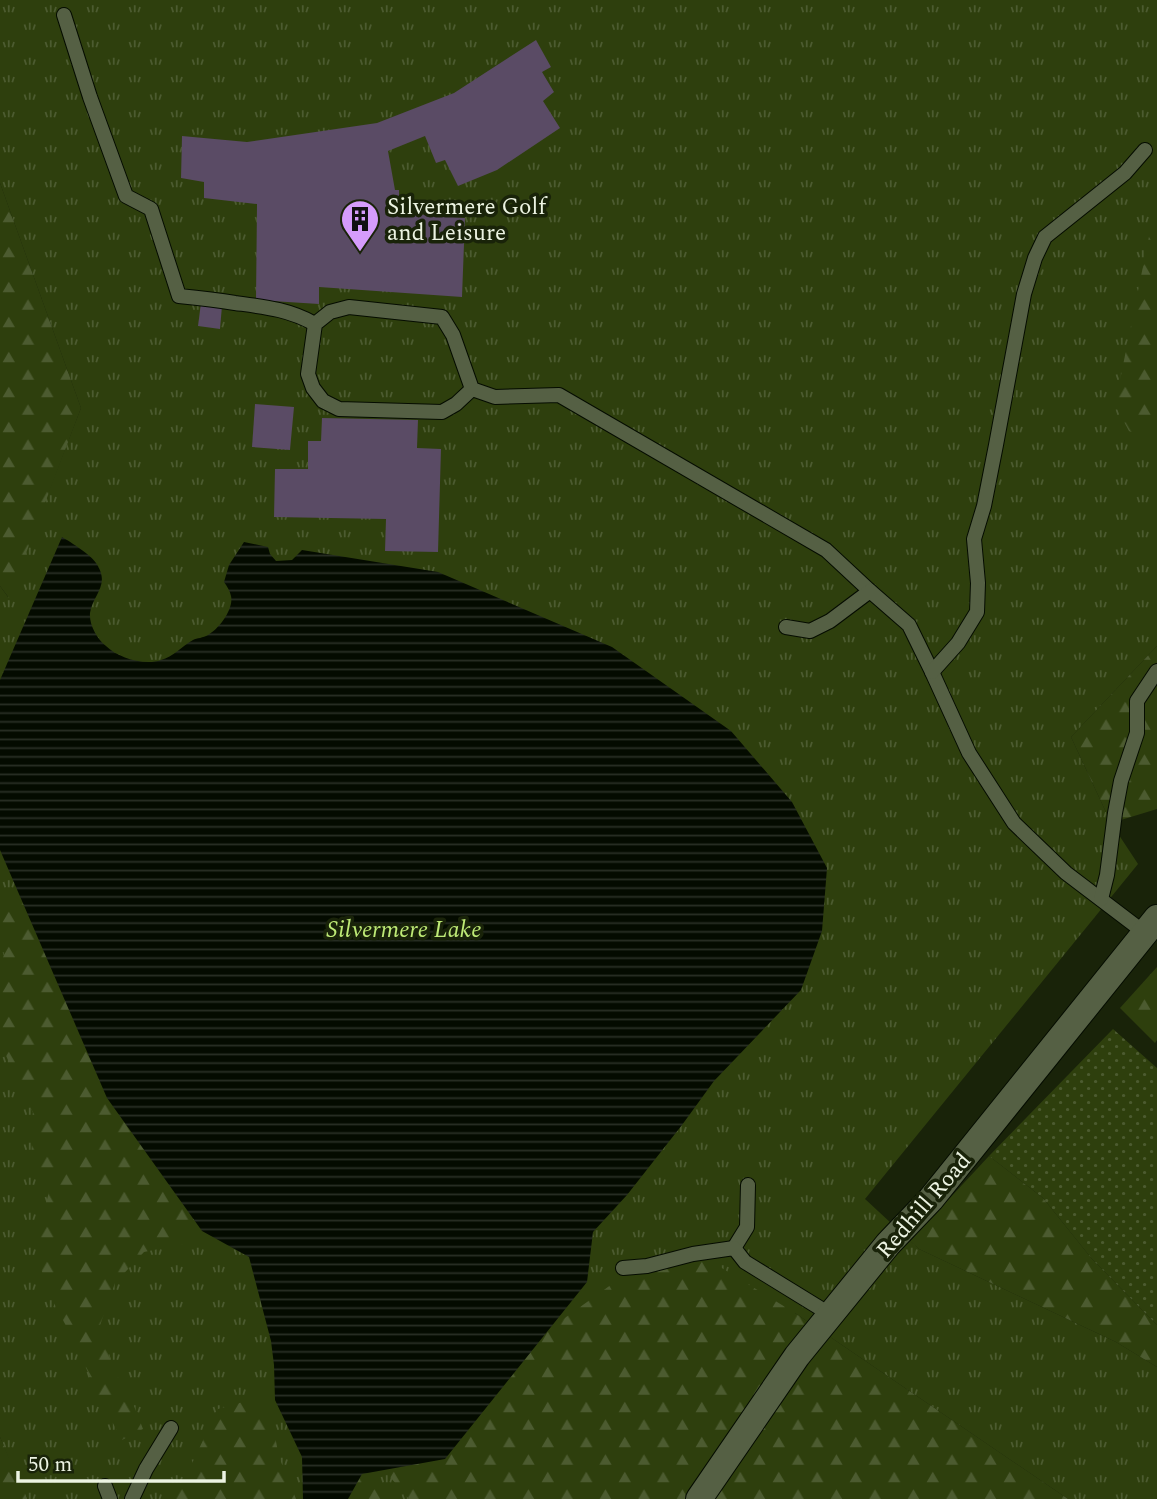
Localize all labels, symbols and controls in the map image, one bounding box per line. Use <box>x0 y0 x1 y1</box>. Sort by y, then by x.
place label: Silvermere Golf and Leisure <box>387 190 548 251</box>
building icon: Silvermere Golf and Leisure <box>339 198 381 253</box>
water label: Silvermere Lake <box>326 912 482 948</box>
street label: Redhill Road <box>868 1145 980 1267</box>
scale bar <box>18 1440 224 1484</box>
text: 50 m <box>28 1449 72 1481</box>

